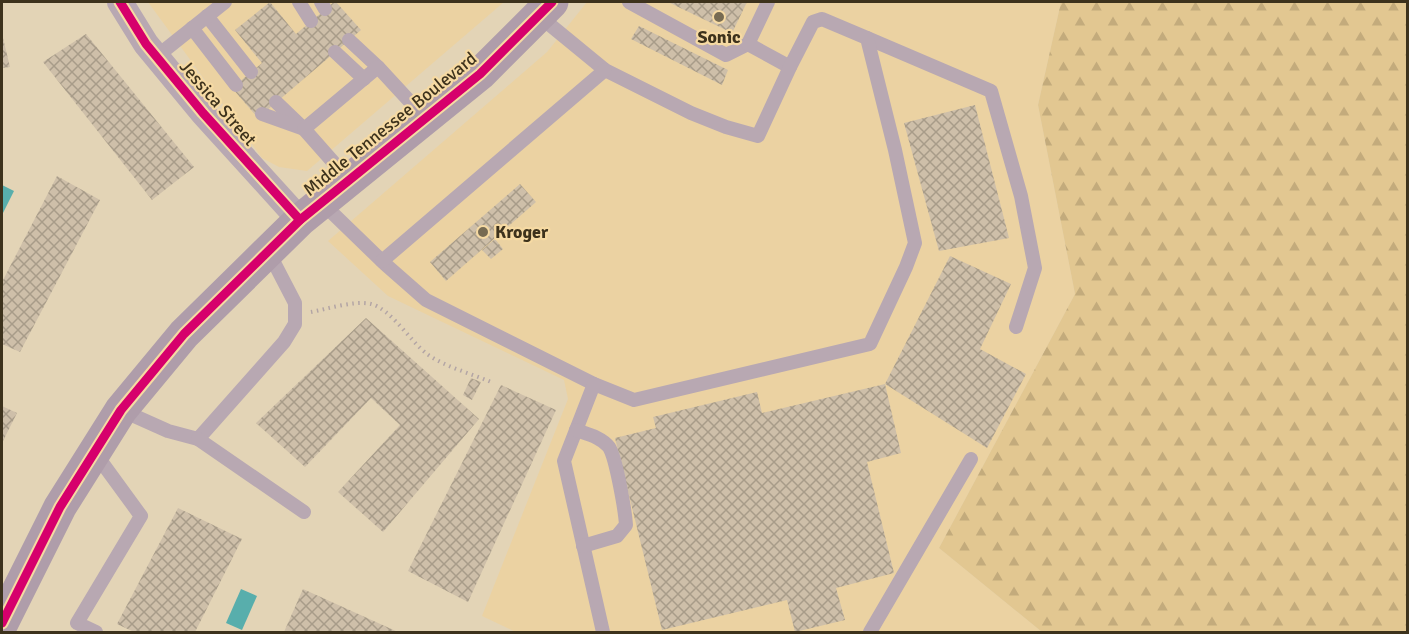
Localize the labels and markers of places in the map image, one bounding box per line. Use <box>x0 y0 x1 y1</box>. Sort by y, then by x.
marker: Sonic <box>712 10 726 24</box>
place label: Sonic <box>697 26 741 48</box>
place label: Kroger <box>495 221 549 243</box>
marker: Kroger <box>476 225 490 239</box>

